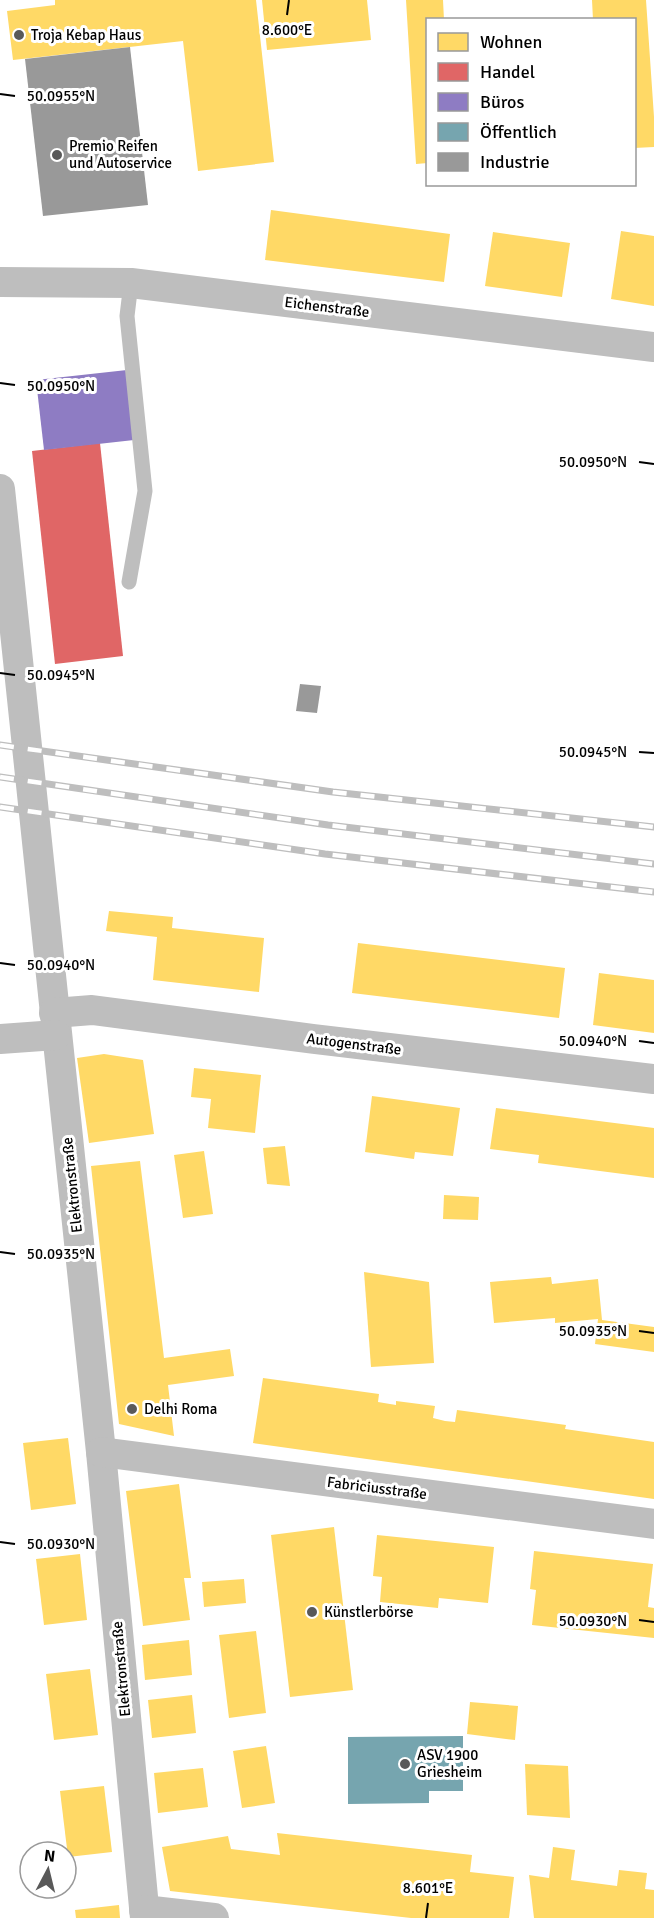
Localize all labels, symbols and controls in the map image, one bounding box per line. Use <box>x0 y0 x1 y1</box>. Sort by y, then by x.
legend <box>426 18 636 186</box>
text: 8.600°E <box>262 21 312 39</box>
place label: Troja Kebap Haus <box>31 26 142 44</box>
marker: Troja Kebap Haus <box>12 28 26 42</box>
text: Wohnen <box>480 31 542 53</box>
text: Handel <box>480 61 535 83</box>
text: 50.0955°N <box>27 87 95 105</box>
text: Büros <box>480 91 524 113</box>
text: Öffentlich <box>480 121 557 143</box>
place label: Premio Reifen und Autoservice <box>69 137 172 172</box>
marker: Premio Reifen und Autoservice <box>50 148 64 162</box>
text: Industrie <box>480 151 550 173</box>
street label: Eichenstraße <box>284 293 370 321</box>
text: 50.0950°N <box>27 377 95 395</box>
text: 50.0950°N <box>559 453 627 471</box>
text: 50.0945°N <box>27 666 95 684</box>
text: 50.0945°N <box>559 743 627 761</box>
text: 50.0940°N <box>27 956 95 974</box>
street label: Autogenstraße <box>306 1029 402 1059</box>
text: 50.0940°N <box>559 1032 627 1050</box>
street label: Elektronstraße <box>58 1136 86 1234</box>
text: 50.0935°N <box>27 1245 95 1263</box>
text: 50.0935°N <box>559 1322 627 1340</box>
place label: Delhi Roma <box>144 1400 217 1418</box>
marker: Delhi Roma <box>125 1402 139 1416</box>
street label: Fabriciusstraße <box>326 1473 428 1503</box>
text: 50.0930°N <box>27 1535 95 1553</box>
place label: Künstlerbörse <box>324 1603 413 1621</box>
marker: Künstlerbörse <box>305 1605 319 1619</box>
text: 50.0930°N <box>559 1612 627 1630</box>
street label: Elektronstraße <box>108 1620 134 1718</box>
place label: ASV 1900 Griesheim <box>417 1746 482 1781</box>
marker: ASV 1900 Griesheim <box>398 1757 412 1771</box>
north arrow <box>18 1840 78 1900</box>
text: N <box>43 1846 56 1867</box>
text: 8.601°E <box>403 1879 453 1897</box>

